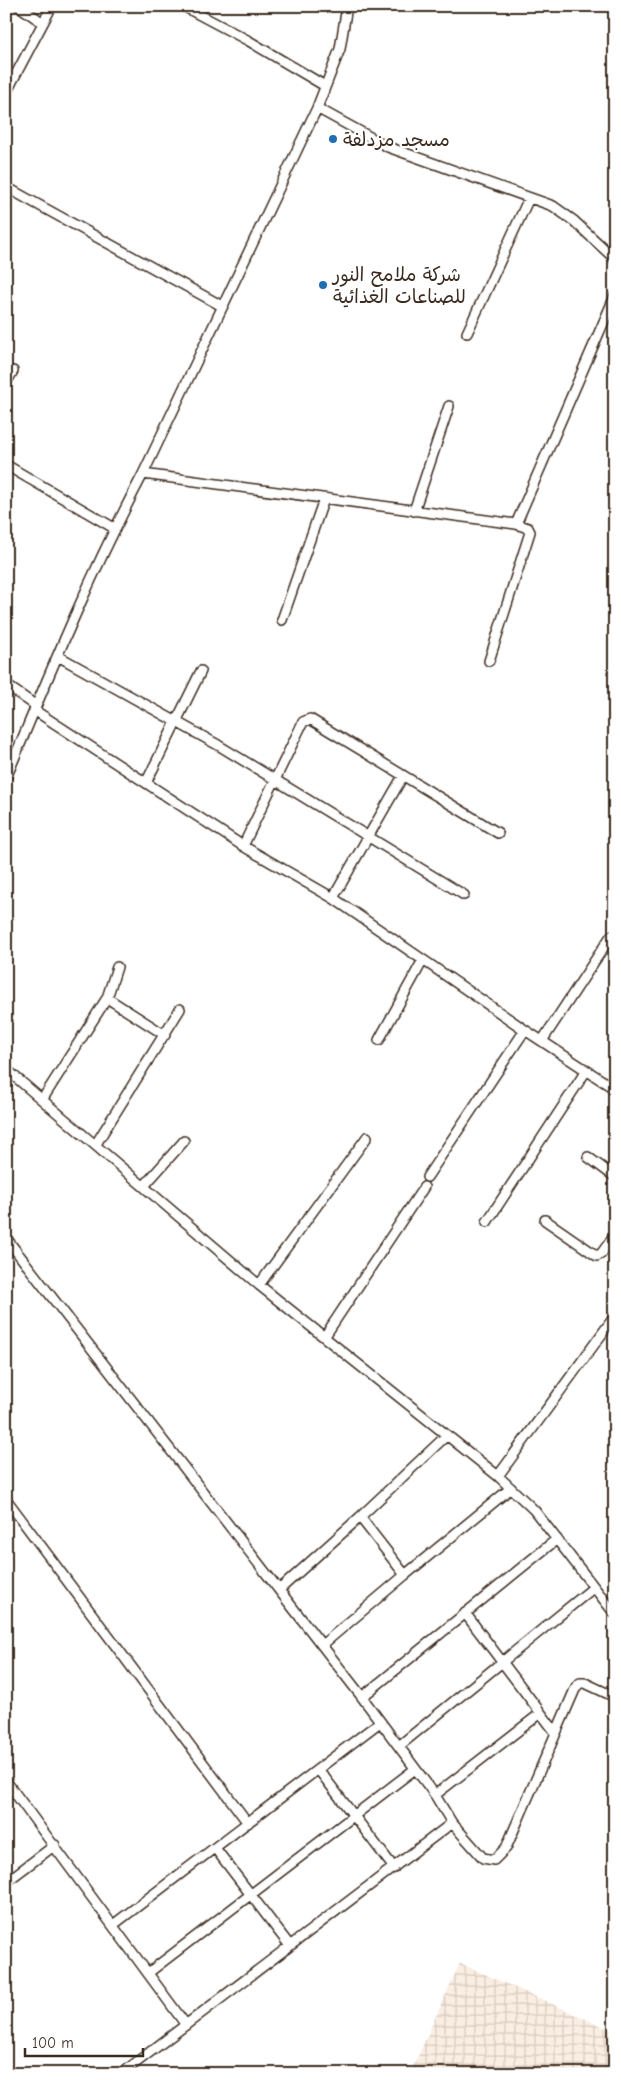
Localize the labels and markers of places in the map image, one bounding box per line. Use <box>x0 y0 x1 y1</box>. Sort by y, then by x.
place label: مسجد مزدلفة <box>343 129 450 151</box>
marker: مسجد مزدلفة <box>327 133 339 145</box>
place label: شركة ملامح النور للصناعات الغذائية <box>331 264 466 308</box>
marker: شركة ملامح النور للصناعات الغذائية <box>317 279 329 291</box>

